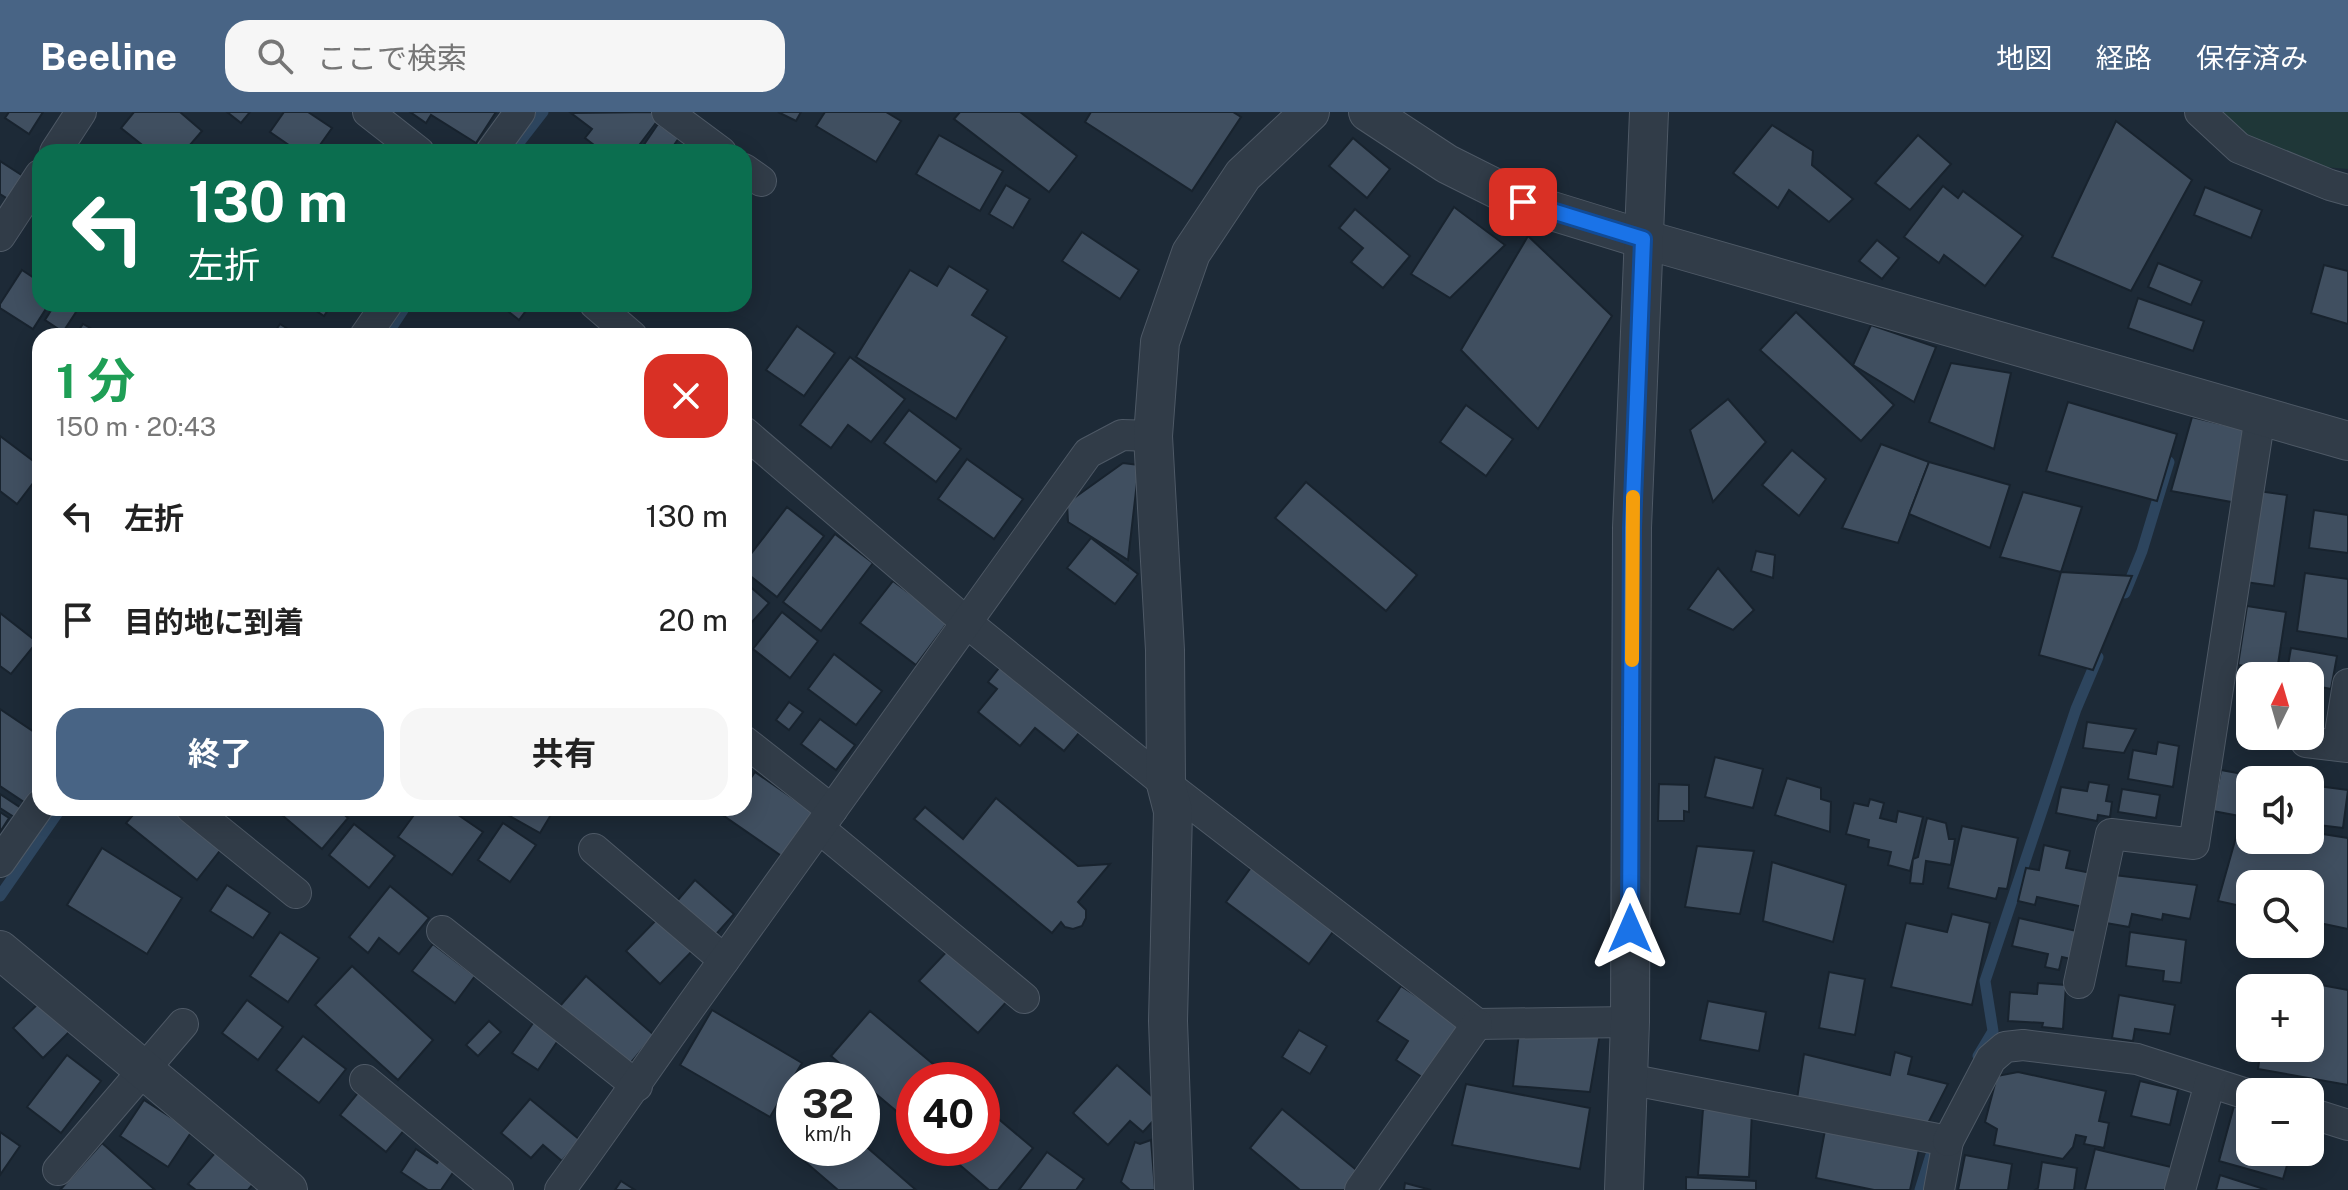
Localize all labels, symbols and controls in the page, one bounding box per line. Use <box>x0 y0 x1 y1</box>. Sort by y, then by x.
search box <box>225 20 785 92</box>
text: Beeline <box>40 34 177 79</box>
icon: search <box>253 34 297 78</box>
text: ここで検索 <box>317 40 467 76</box>
text: 地図 <box>1996 41 2052 74</box>
text: 経路 <box>2096 41 2152 74</box>
text: 保存済み <box>2196 41 2308 74</box>
pin <box>1489 168 1557 236</box>
text: 130 m <box>188 169 348 235</box>
icon: left <box>56 176 160 280</box>
icon: arrive <box>1501 180 1545 224</box>
text: 左折 <box>188 244 260 286</box>
text: 1 分 <box>56 352 135 409</box>
button: close <box>644 354 728 438</box>
text: 150 m · 20:43 <box>56 411 216 442</box>
icon: left <box>56 494 100 538</box>
text: 130 m <box>645 498 728 534</box>
text: 左折 <box>124 500 184 536</box>
icon: arrive <box>56 598 100 642</box>
text: 20 m <box>659 602 728 638</box>
text: 目的地に到着 <box>124 604 304 640</box>
north arrow <box>2236 662 2324 750</box>
map controls <box>2236 662 2324 1166</box>
button: 終了 <box>56 708 384 800</box>
button: 共有 <box>400 708 728 800</box>
button: sound <box>2236 766 2324 854</box>
button: search <box>2236 870 2324 958</box>
position arrow <box>1588 887 1672 971</box>
button: + <box>2236 974 2324 1062</box>
speed limit sign: 40 <box>896 1062 1000 1166</box>
button: − <box>2236 1078 2324 1166</box>
text: 32 <box>802 1080 854 1127</box>
text: km/h <box>804 1122 852 1146</box>

